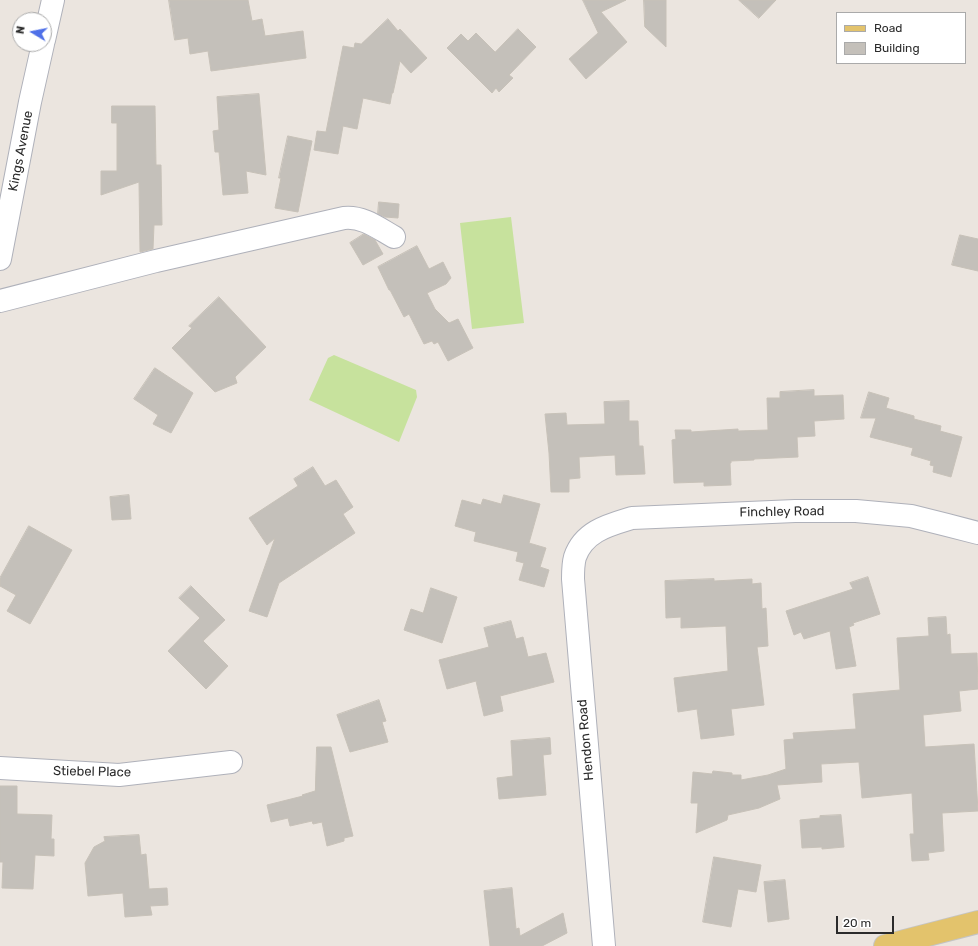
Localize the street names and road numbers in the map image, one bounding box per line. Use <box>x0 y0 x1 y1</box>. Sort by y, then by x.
street label: Kings Avenue <box>6 109 36 193</box>
street label: Finchley Road <box>739 503 825 521</box>
street label: Hendon Road <box>575 699 597 781</box>
street label: Stiebel Place <box>53 764 131 780</box>

